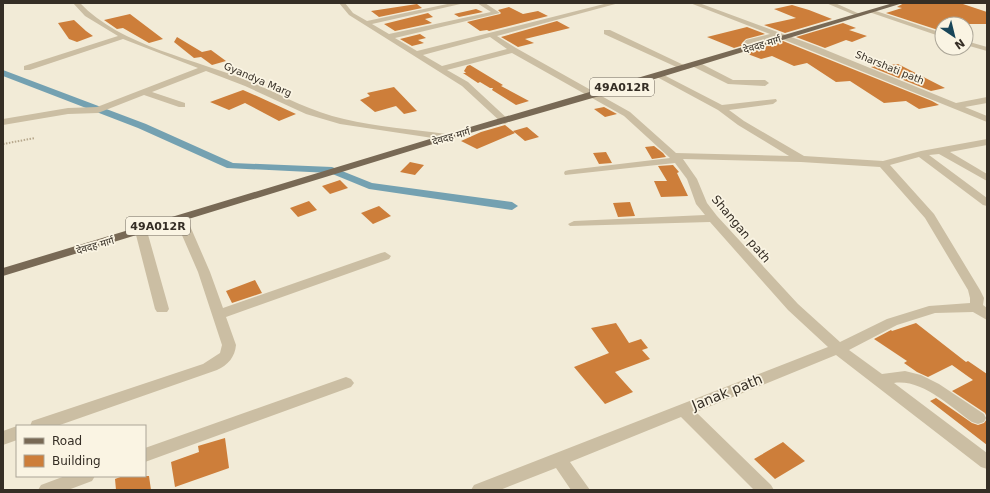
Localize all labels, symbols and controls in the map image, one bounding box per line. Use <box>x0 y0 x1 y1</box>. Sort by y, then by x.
north arrow <box>934 16 974 56</box>
street label: देवदह मार्ग <box>742 33 783 55</box>
text: N <box>952 36 967 52</box>
street label: Sharshati path <box>854 49 926 86</box>
street label: Gyandya Marg <box>222 60 293 99</box>
road number: 49A012R <box>590 78 654 96</box>
street label: देवदह मार्ग <box>431 126 472 147</box>
street label: Shangan path <box>709 192 773 266</box>
road number: 49A012R <box>126 217 190 235</box>
street label: देवदह मार्ग <box>75 235 116 256</box>
street label: Janak path <box>689 371 765 414</box>
legend <box>16 425 146 477</box>
text: Road <box>52 434 82 448</box>
text: Building <box>52 454 101 468</box>

